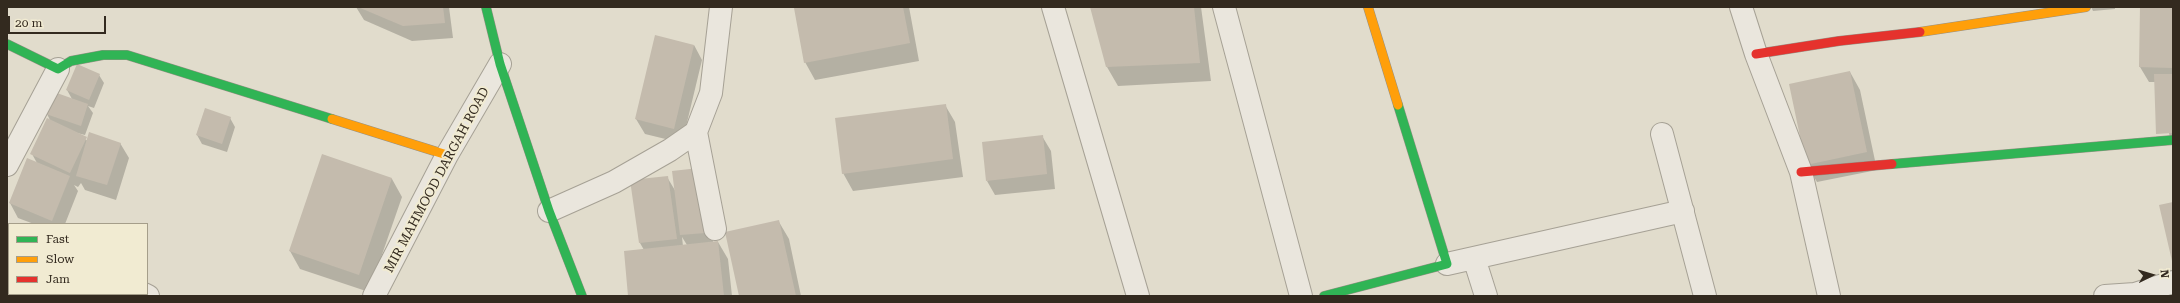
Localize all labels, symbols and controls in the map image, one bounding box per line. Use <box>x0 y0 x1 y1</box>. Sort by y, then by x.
scale bar <box>10 8 108 34</box>
text: 20 m <box>15 16 42 30</box>
street label: MIR MAHMOOD DARGAH ROAD <box>381 85 493 275</box>
legend <box>8 223 148 295</box>
text: Fast <box>46 232 69 246</box>
text: Slow <box>46 252 74 266</box>
north arrow <box>2132 255 2172 295</box>
text: N <box>2158 269 2171 279</box>
text: Jam <box>46 272 70 286</box>

